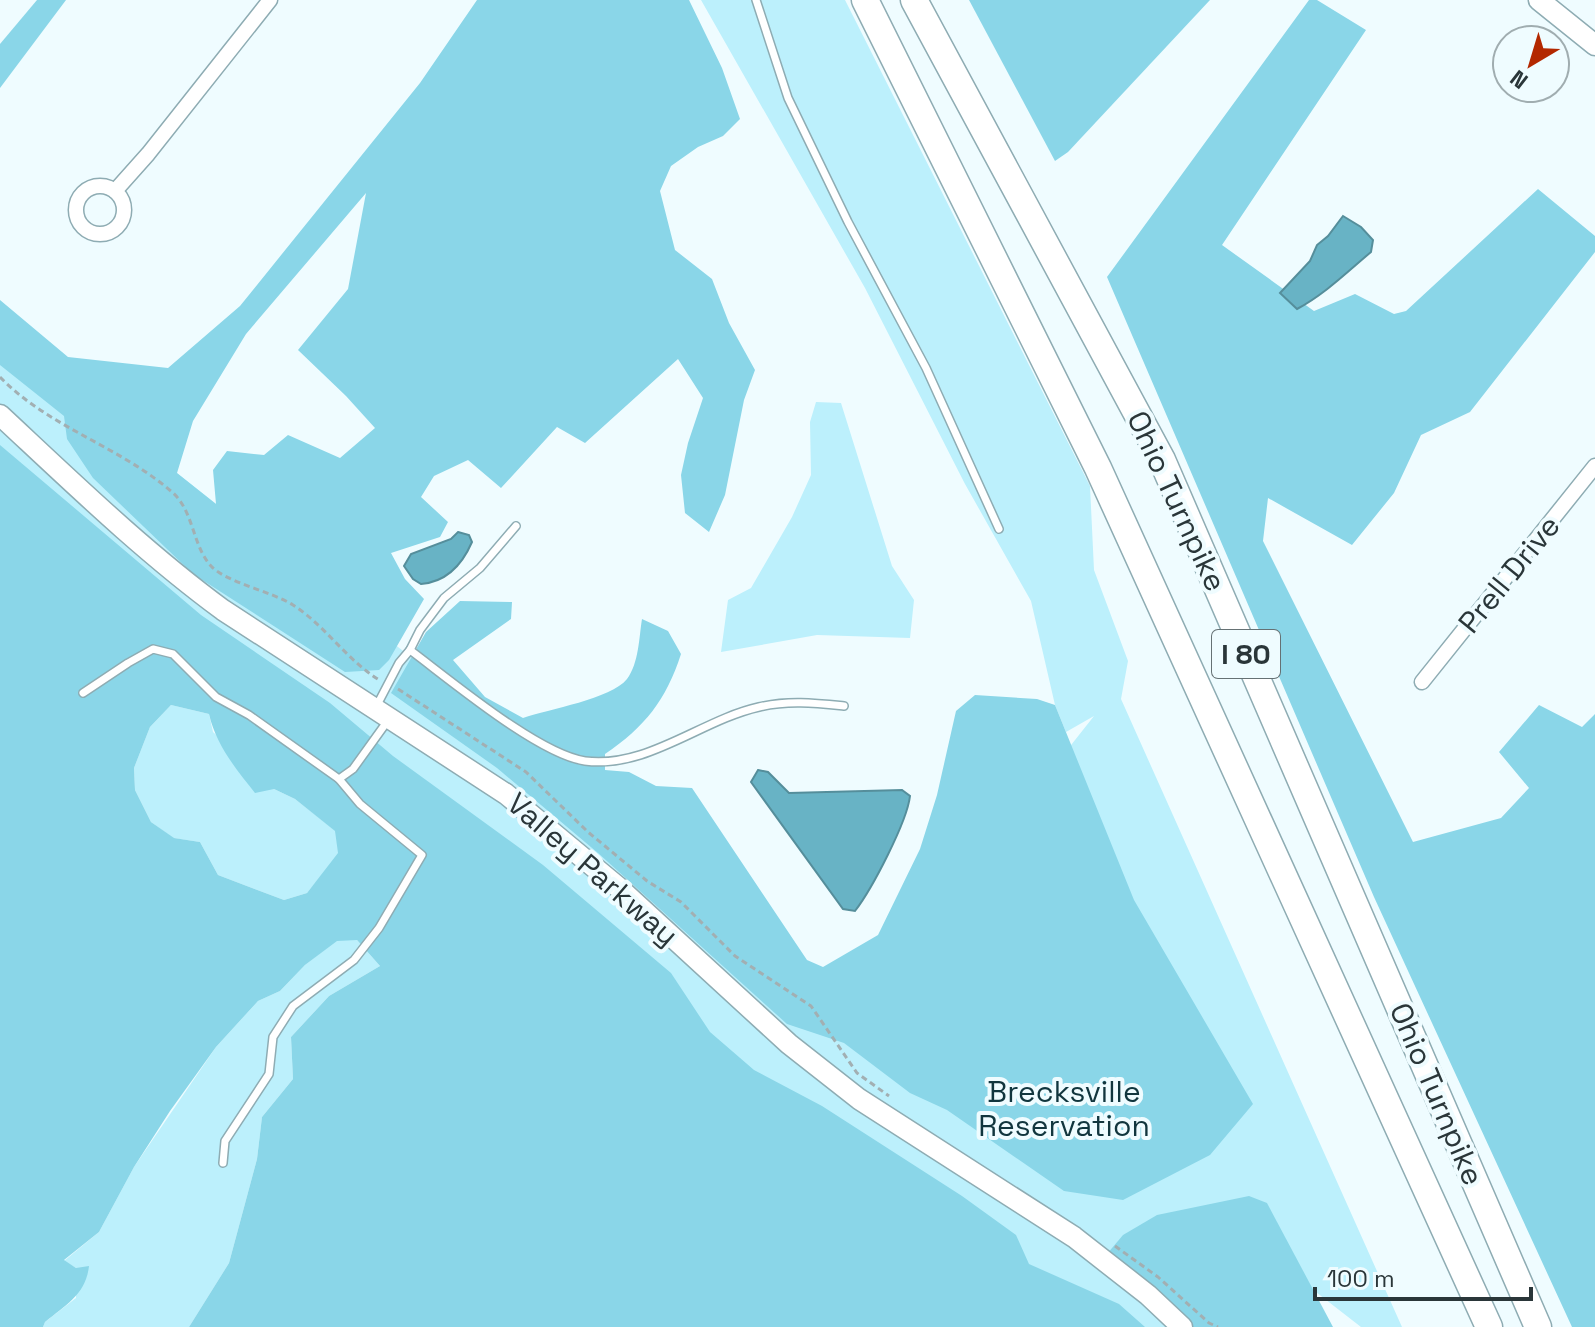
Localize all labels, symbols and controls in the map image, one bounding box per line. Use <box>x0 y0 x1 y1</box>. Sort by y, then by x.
north arrow <box>1491 24 1571 104</box>
text: N <box>1504 64 1533 95</box>
street label: Ohio Turnpike <box>1118 405 1236 597</box>
street label: Prell Drive <box>1450 507 1568 641</box>
road number: I 80 <box>1212 630 1280 678</box>
street label: Valley Parkway <box>499 784 687 954</box>
street label: Ohio Turnpike <box>1381 997 1493 1191</box>
park label: Brecksville Reservation <box>978 1072 1150 1145</box>
scale bar <box>1315 1251 1531 1301</box>
text: 100 m <box>1327 1263 1395 1294</box>

